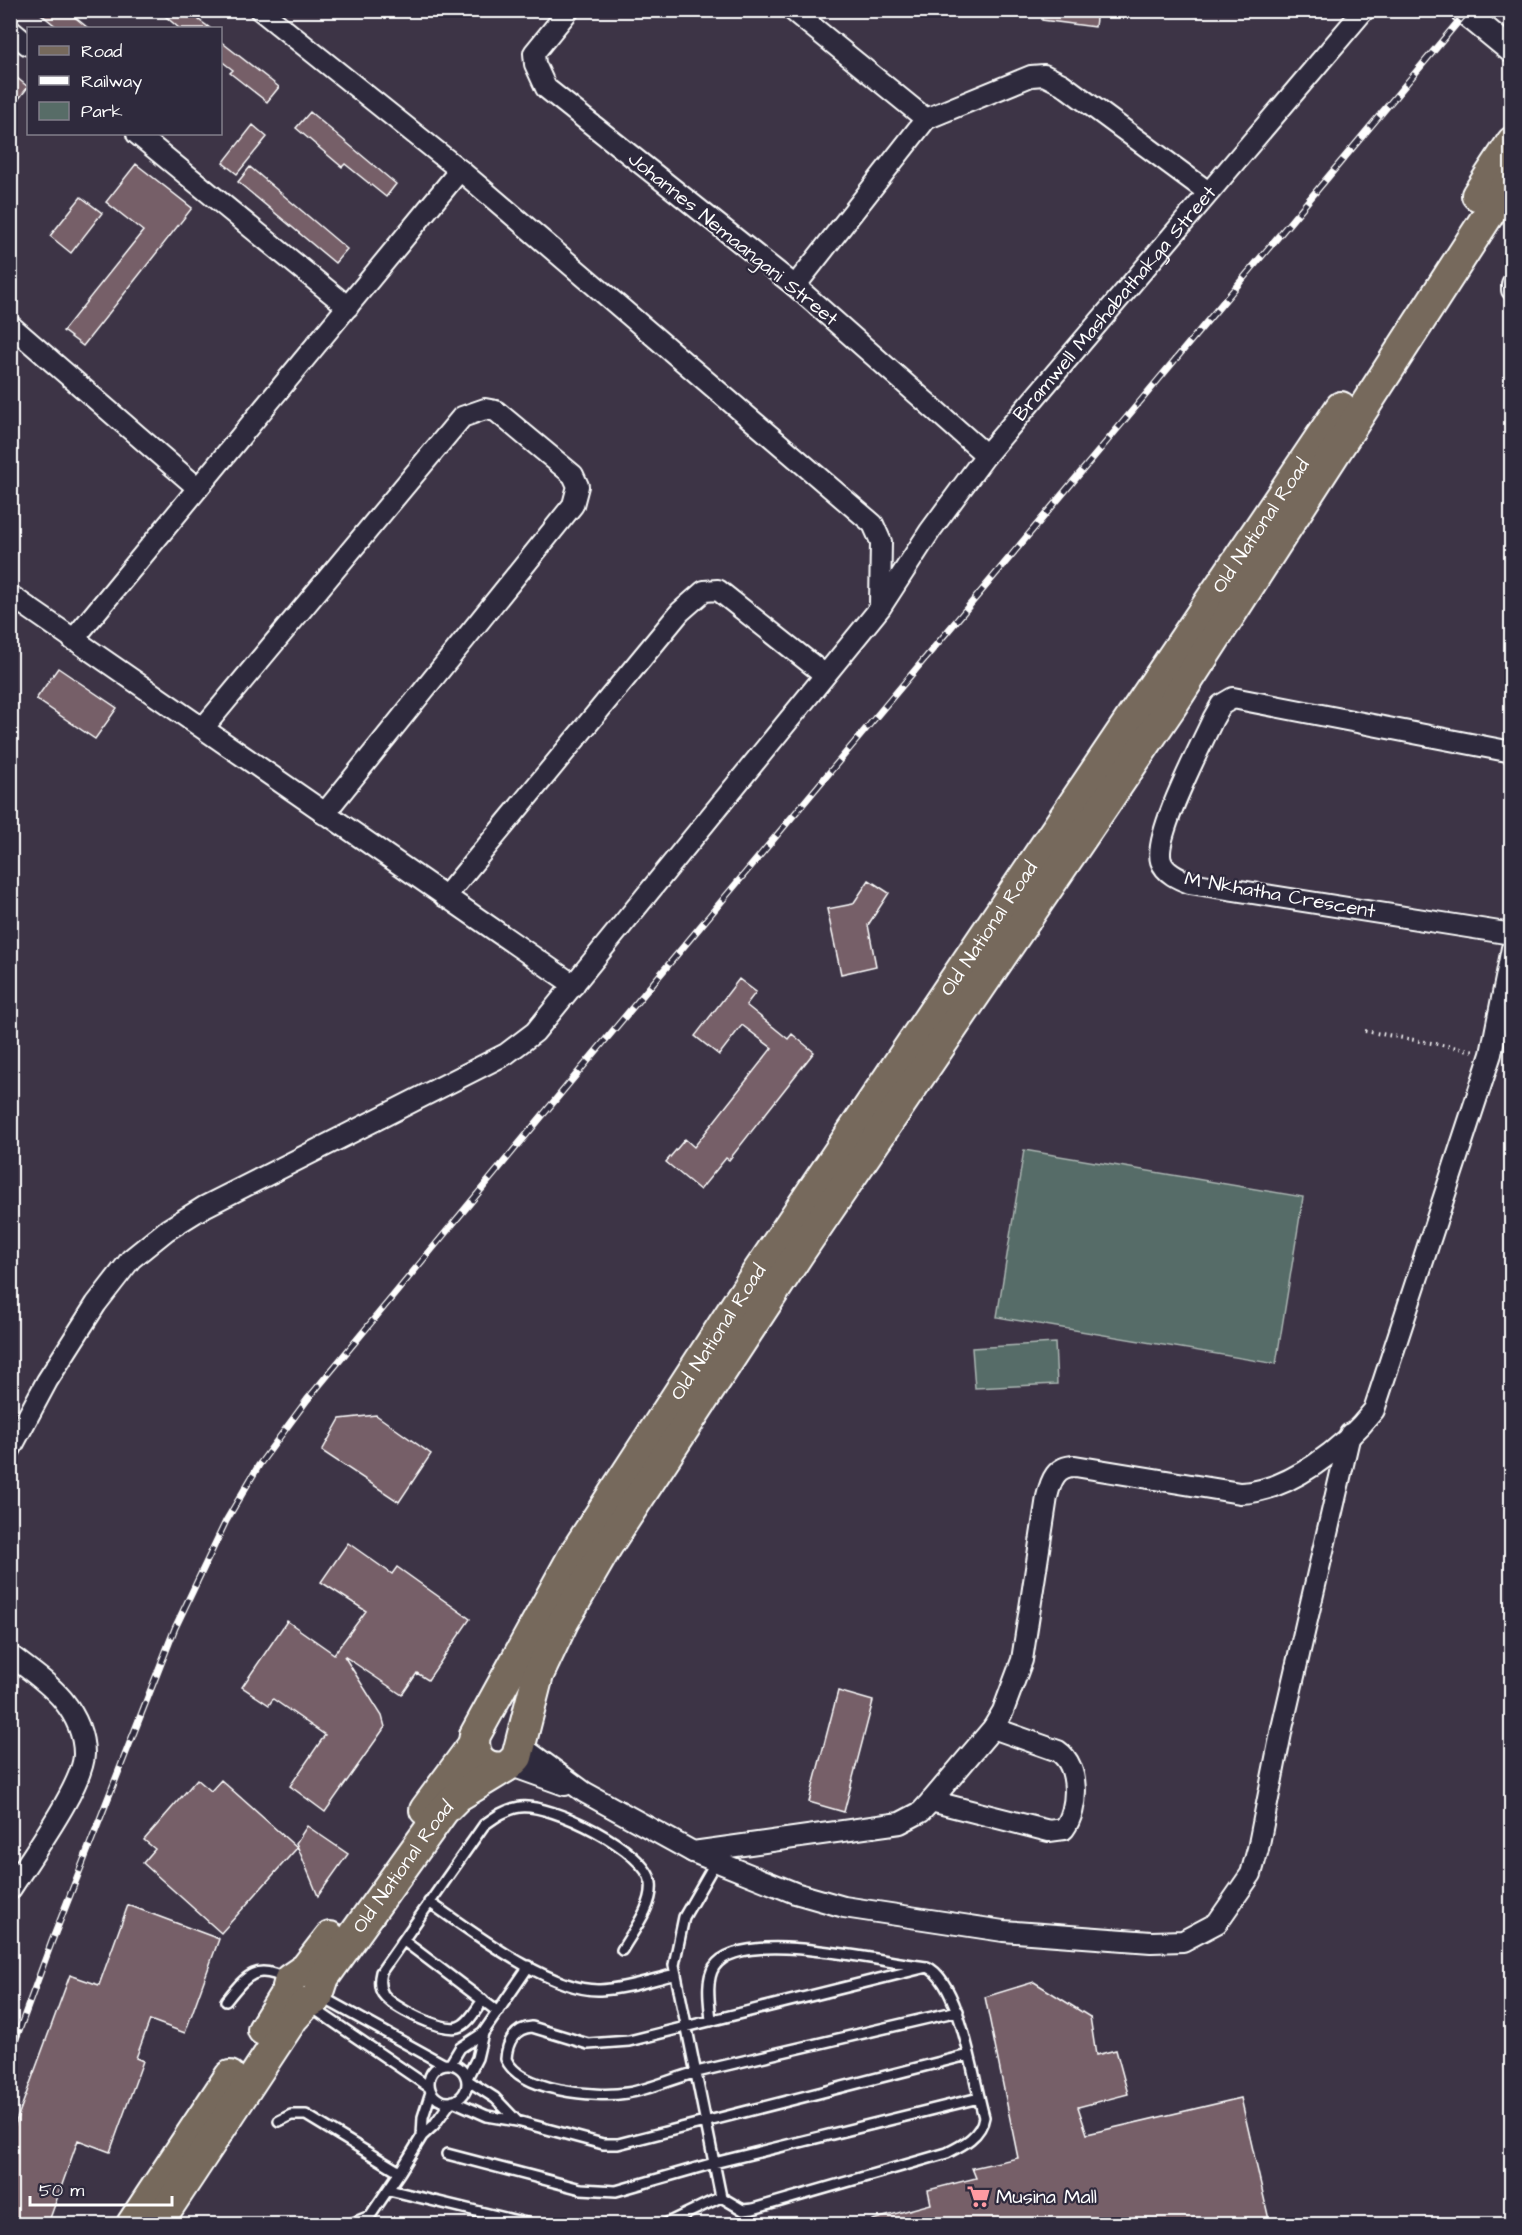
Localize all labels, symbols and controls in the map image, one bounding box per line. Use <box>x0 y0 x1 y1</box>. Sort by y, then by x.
legend <box>27 27 222 135</box>
text: Road <box>81 39 122 64</box>
text: Railway <box>81 69 142 95</box>
text: Park <box>81 99 123 124</box>
street label: Johannes Nemaangani Street <box>621 145 844 334</box>
street label: Bramwell Mashabathakga Street <box>1006 180 1223 427</box>
street label: Old National Road <box>1205 453 1316 599</box>
street label: Old National Road <box>934 856 1045 1002</box>
street label: M Nkhatha Crescent <box>1182 864 1378 926</box>
street label: Old National Road <box>664 1259 773 1406</box>
street label: Old National Road <box>346 1794 460 1939</box>
scale bar <box>30 2169 172 2207</box>
text: 50 m <box>39 2178 84 2203</box>
place label: Musina Mall <box>996 2183 1097 2211</box>
supermarket icon: Musina Mall <box>965 2184 991 2210</box>

